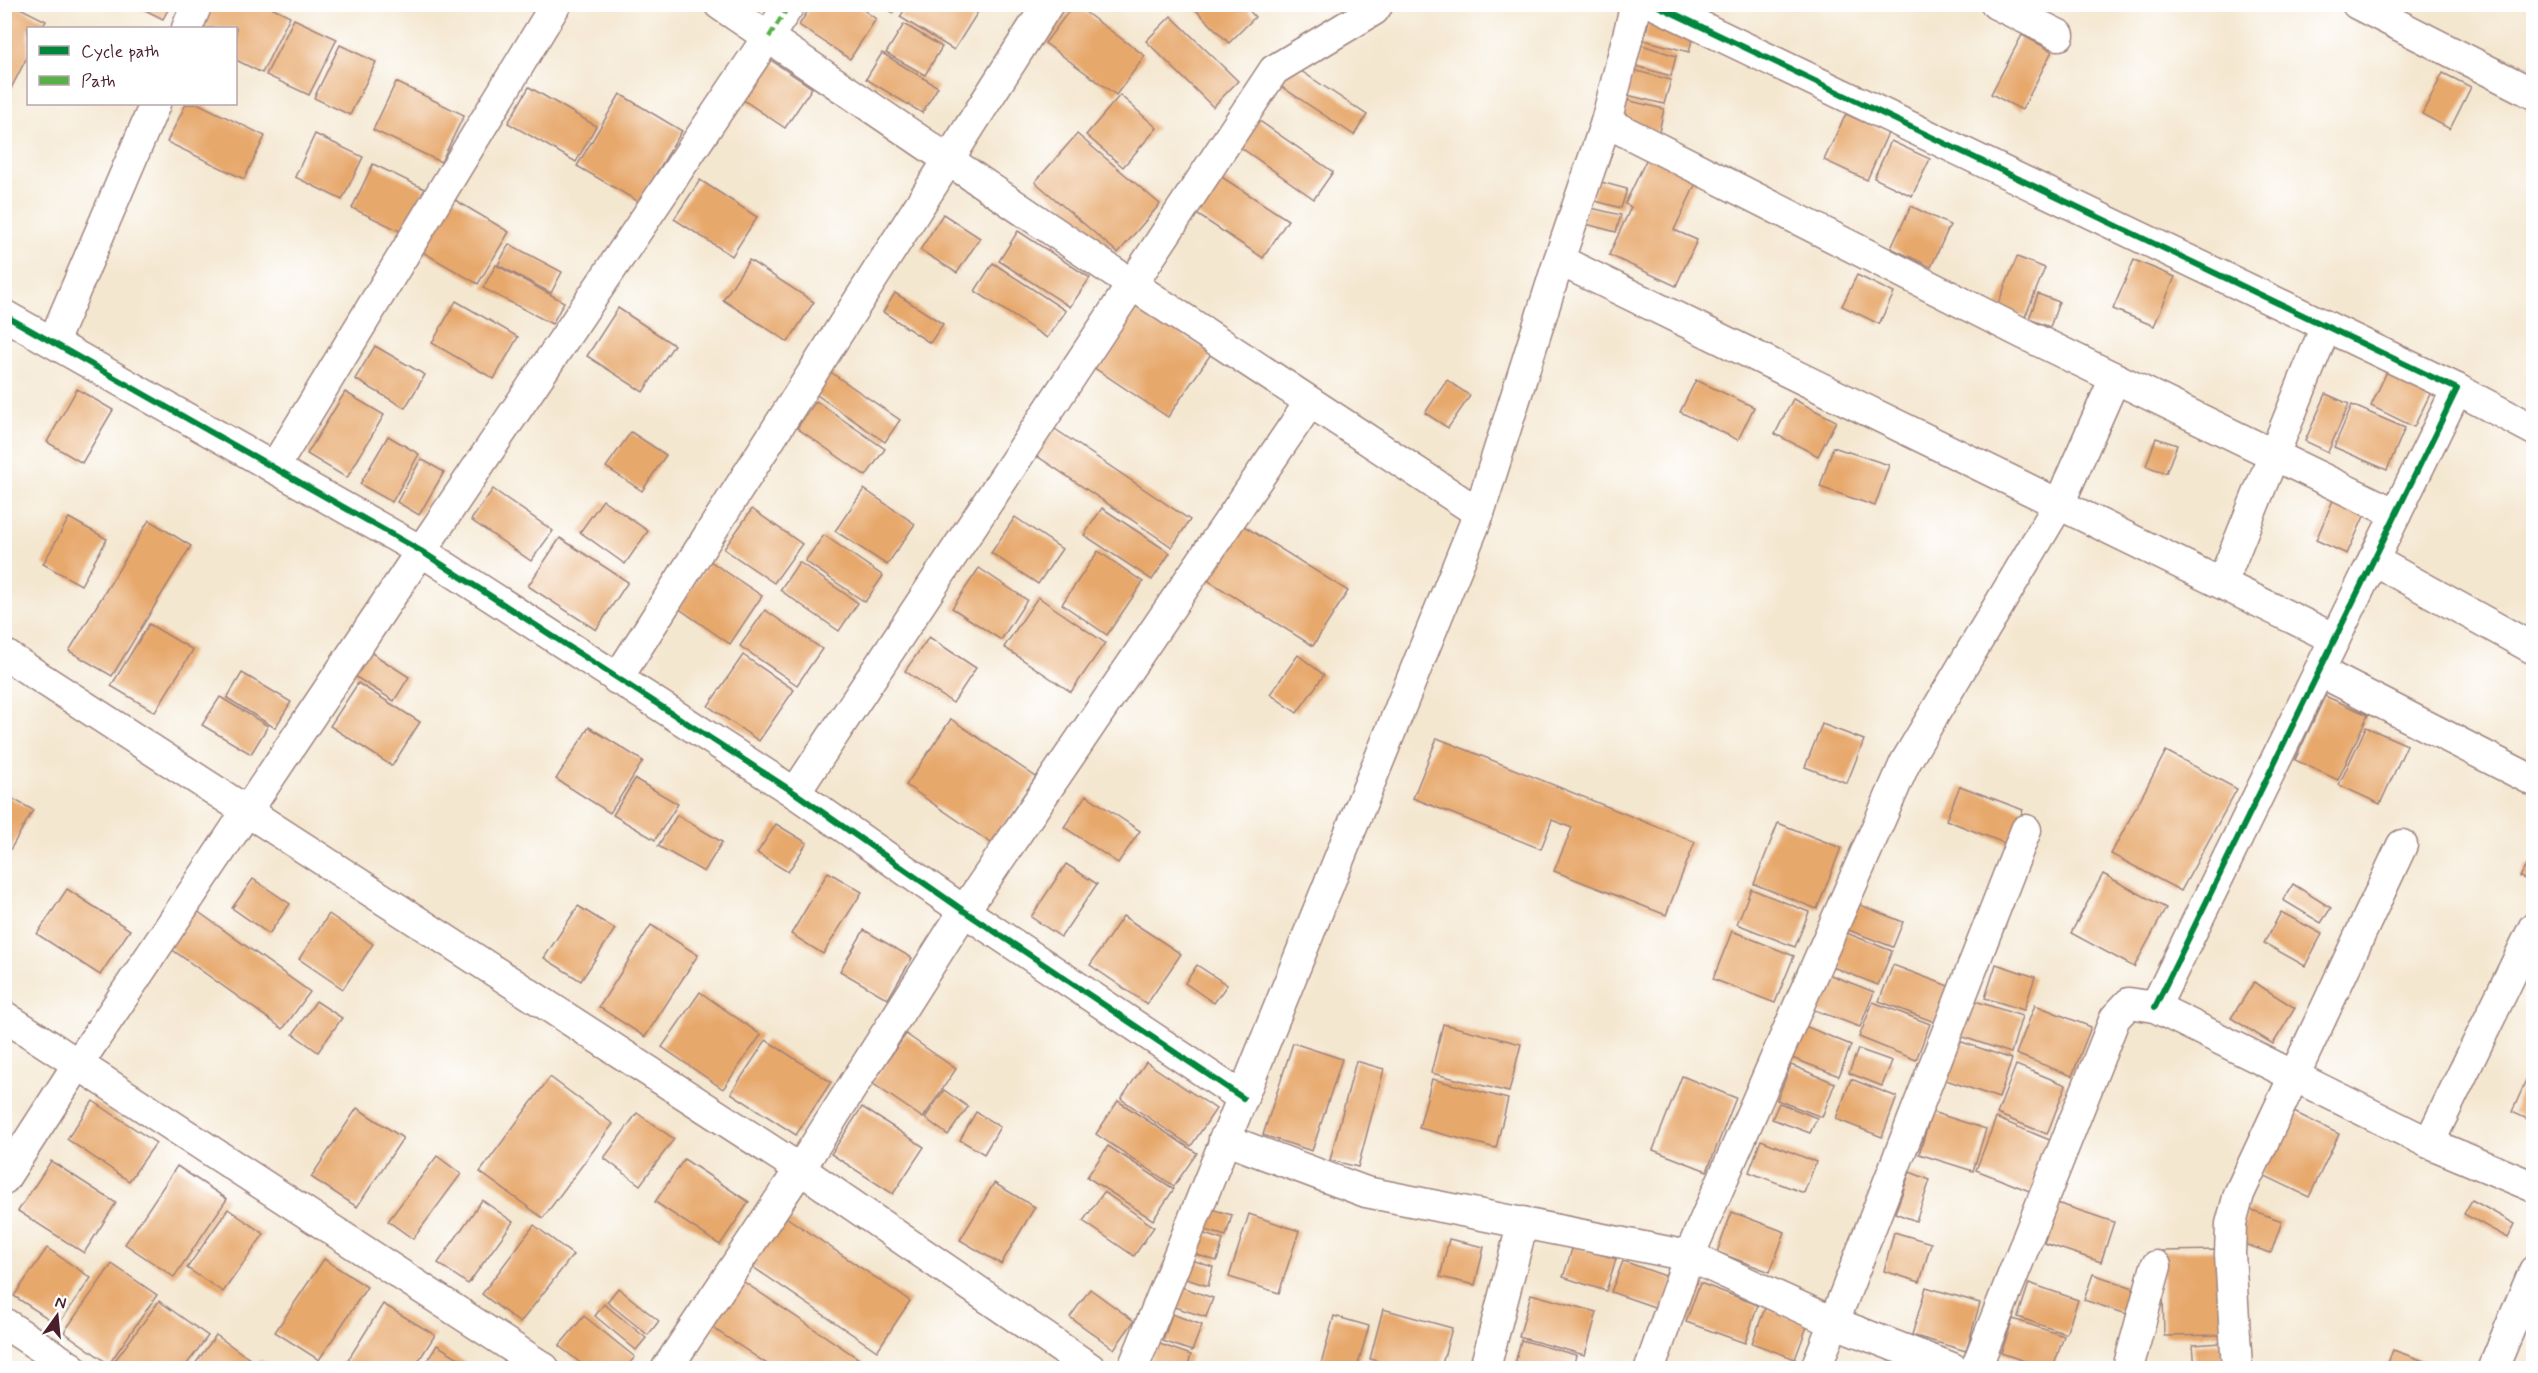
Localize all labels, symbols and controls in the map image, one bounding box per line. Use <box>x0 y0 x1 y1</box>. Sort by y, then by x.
legend <box>27 27 237 105</box>
text: Cycle path <box>81 40 159 64</box>
text: Path <box>81 70 116 94</box>
north arrow <box>27 1286 87 1346</box>
text: N <box>53 1291 68 1314</box>

